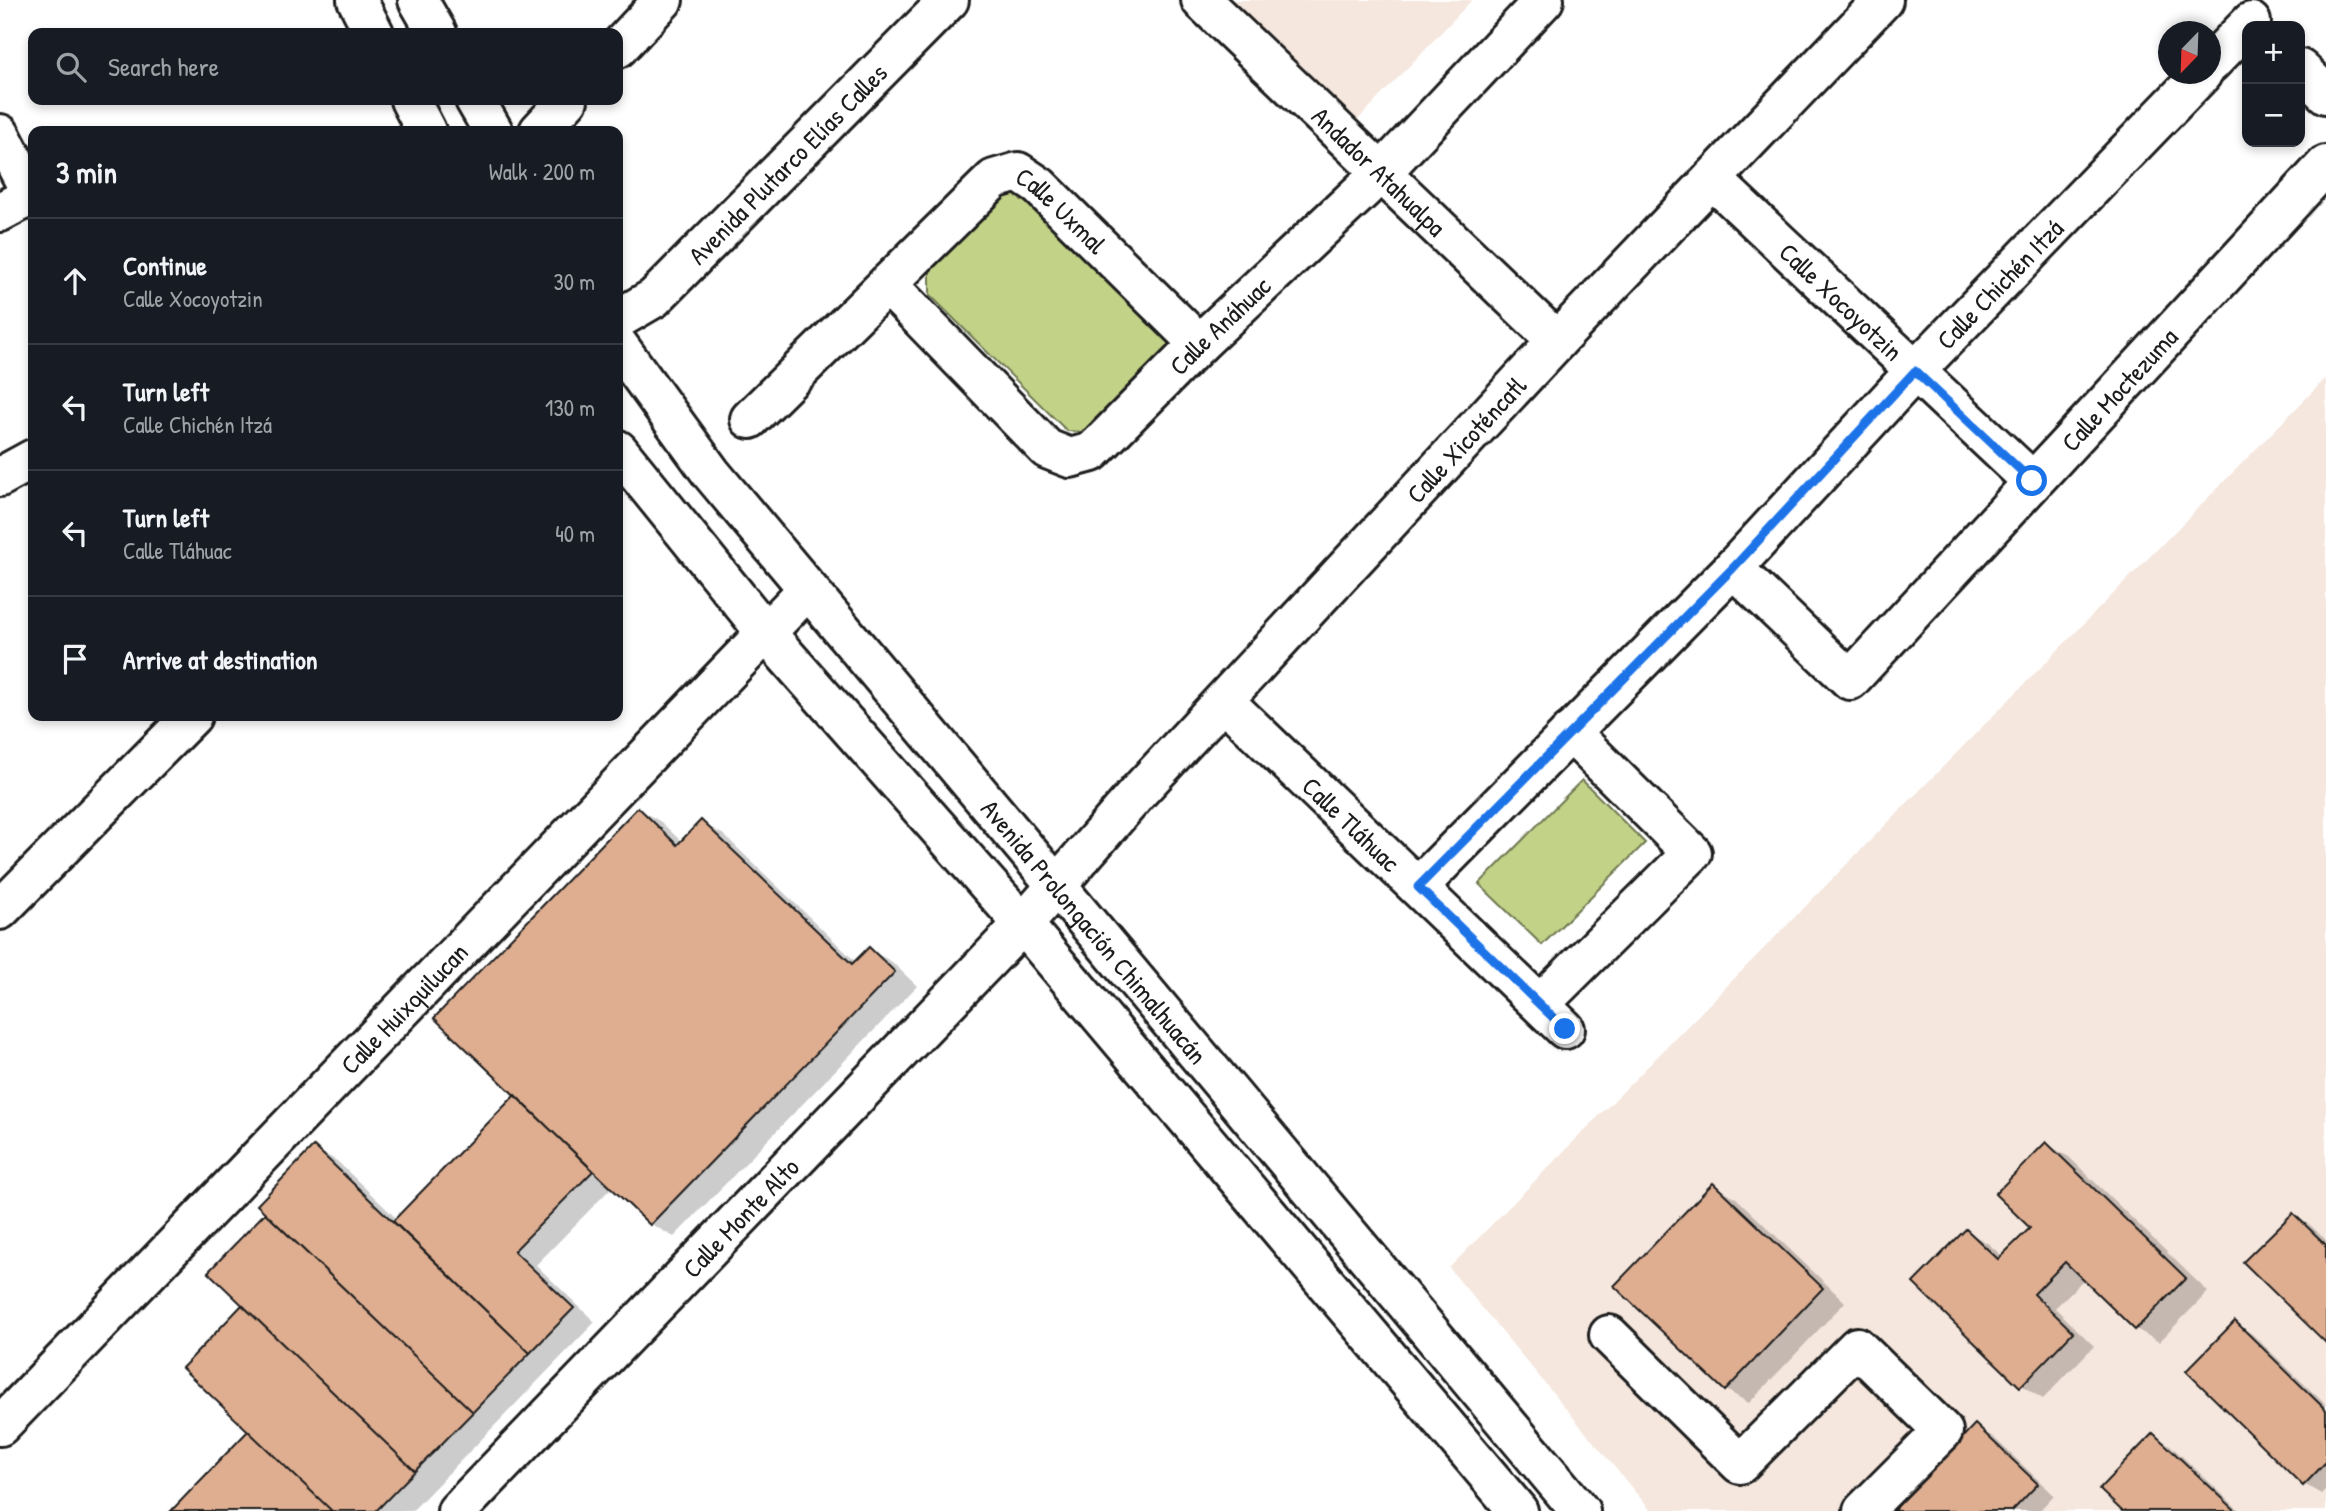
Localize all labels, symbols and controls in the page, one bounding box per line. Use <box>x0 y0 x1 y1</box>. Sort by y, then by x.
north arrow <box>2158 21 2221 84</box>
map controls <box>2242 21 2305 147</box>
button: + <box>2242 21 2305 84</box>
search box <box>28 28 623 105</box>
icon: search <box>52 48 90 86</box>
text: Search here <box>108 49 219 84</box>
street label: Avenida Plutarco Elías Calles <box>680 55 894 272</box>
button: − <box>2242 84 2305 147</box>
street label: Andador Atahualpa <box>1305 98 1454 243</box>
text: 3 min <box>56 152 117 192</box>
text: Walk · 200 m <box>489 156 595 187</box>
street label: Calle Uxmal <box>1009 158 1115 261</box>
street label: Calle Chichén Itzá <box>1928 211 2071 356</box>
street label: Calle Xocoyotzin <box>1772 234 1911 368</box>
text: Continue <box>123 248 207 283</box>
icon: ahead <box>56 262 94 300</box>
text: 30 m <box>553 266 595 297</box>
street label: Calle Anáhuac <box>1161 268 1278 382</box>
text: Calle Xocoyotzin <box>123 283 263 314</box>
street label: Calle Moctezuma <box>2053 320 2185 459</box>
street label: Calle Xicoténcatl <box>1398 368 1534 510</box>
text: Turn left <box>123 374 209 409</box>
icon: left <box>56 388 94 426</box>
text: 130 m <box>545 392 595 423</box>
text: Calle Chichén Itzá <box>123 409 272 440</box>
route start <box>2016 465 2047 496</box>
text: Turn left <box>123 500 209 535</box>
icon: left <box>56 514 94 552</box>
text: 40 m <box>555 518 595 549</box>
text: Calle Tláhuac <box>123 535 232 566</box>
icon: arrive <box>56 640 94 678</box>
text: Arrive at destination <box>123 642 318 677</box>
street label: Calle Tláhuac <box>1295 768 1408 879</box>
street label: Avenida Prolongación Chimalhuacán <box>974 792 1216 1071</box>
street label: Calle Huixquilucan <box>332 935 475 1081</box>
route end <box>1549 1013 1580 1044</box>
street label: Calle Monte Alto <box>674 1150 806 1285</box>

